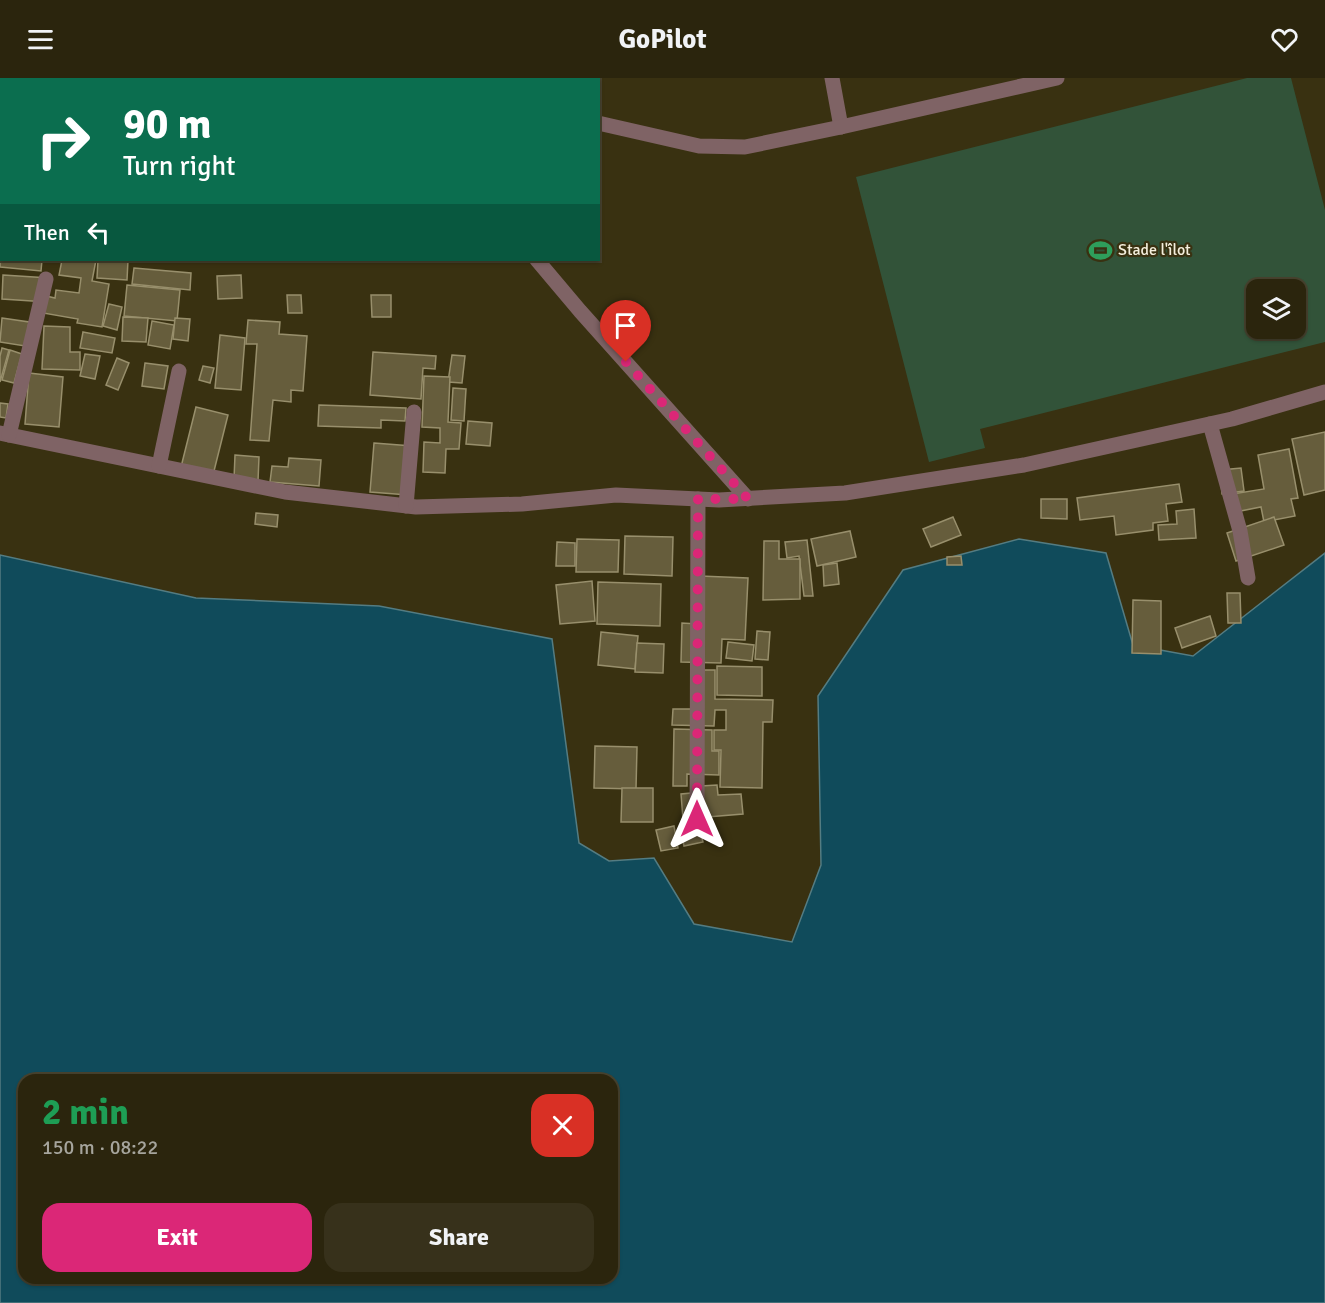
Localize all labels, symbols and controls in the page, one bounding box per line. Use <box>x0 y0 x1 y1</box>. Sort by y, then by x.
icon: menu <box>24 23 57 56</box>
text: GoPilot <box>618 23 707 56</box>
icon: heart <box>1268 23 1301 56</box>
text: 90 m <box>123 99 212 150</box>
icon: right <box>24 102 102 180</box>
text: Turn right <box>123 150 236 183</box>
icon: left <box>82 216 115 249</box>
text: Then <box>24 219 70 246</box>
sports icon: Stade l'îlot <box>1087 237 1113 263</box>
place label: Stade l'îlot <box>1118 240 1191 260</box>
map controls <box>1246 279 1306 339</box>
button: layers <box>1246 279 1306 339</box>
pin <box>600 300 651 362</box>
icon: arrive <box>609 309 642 342</box>
position arrow <box>665 787 729 851</box>
text: 2 min <box>42 1090 129 1135</box>
button: close <box>531 1094 594 1157</box>
text: 150 m · 08:22 <box>42 1135 158 1160</box>
button: Exit <box>42 1203 312 1272</box>
button: Share <box>324 1203 594 1272</box>

